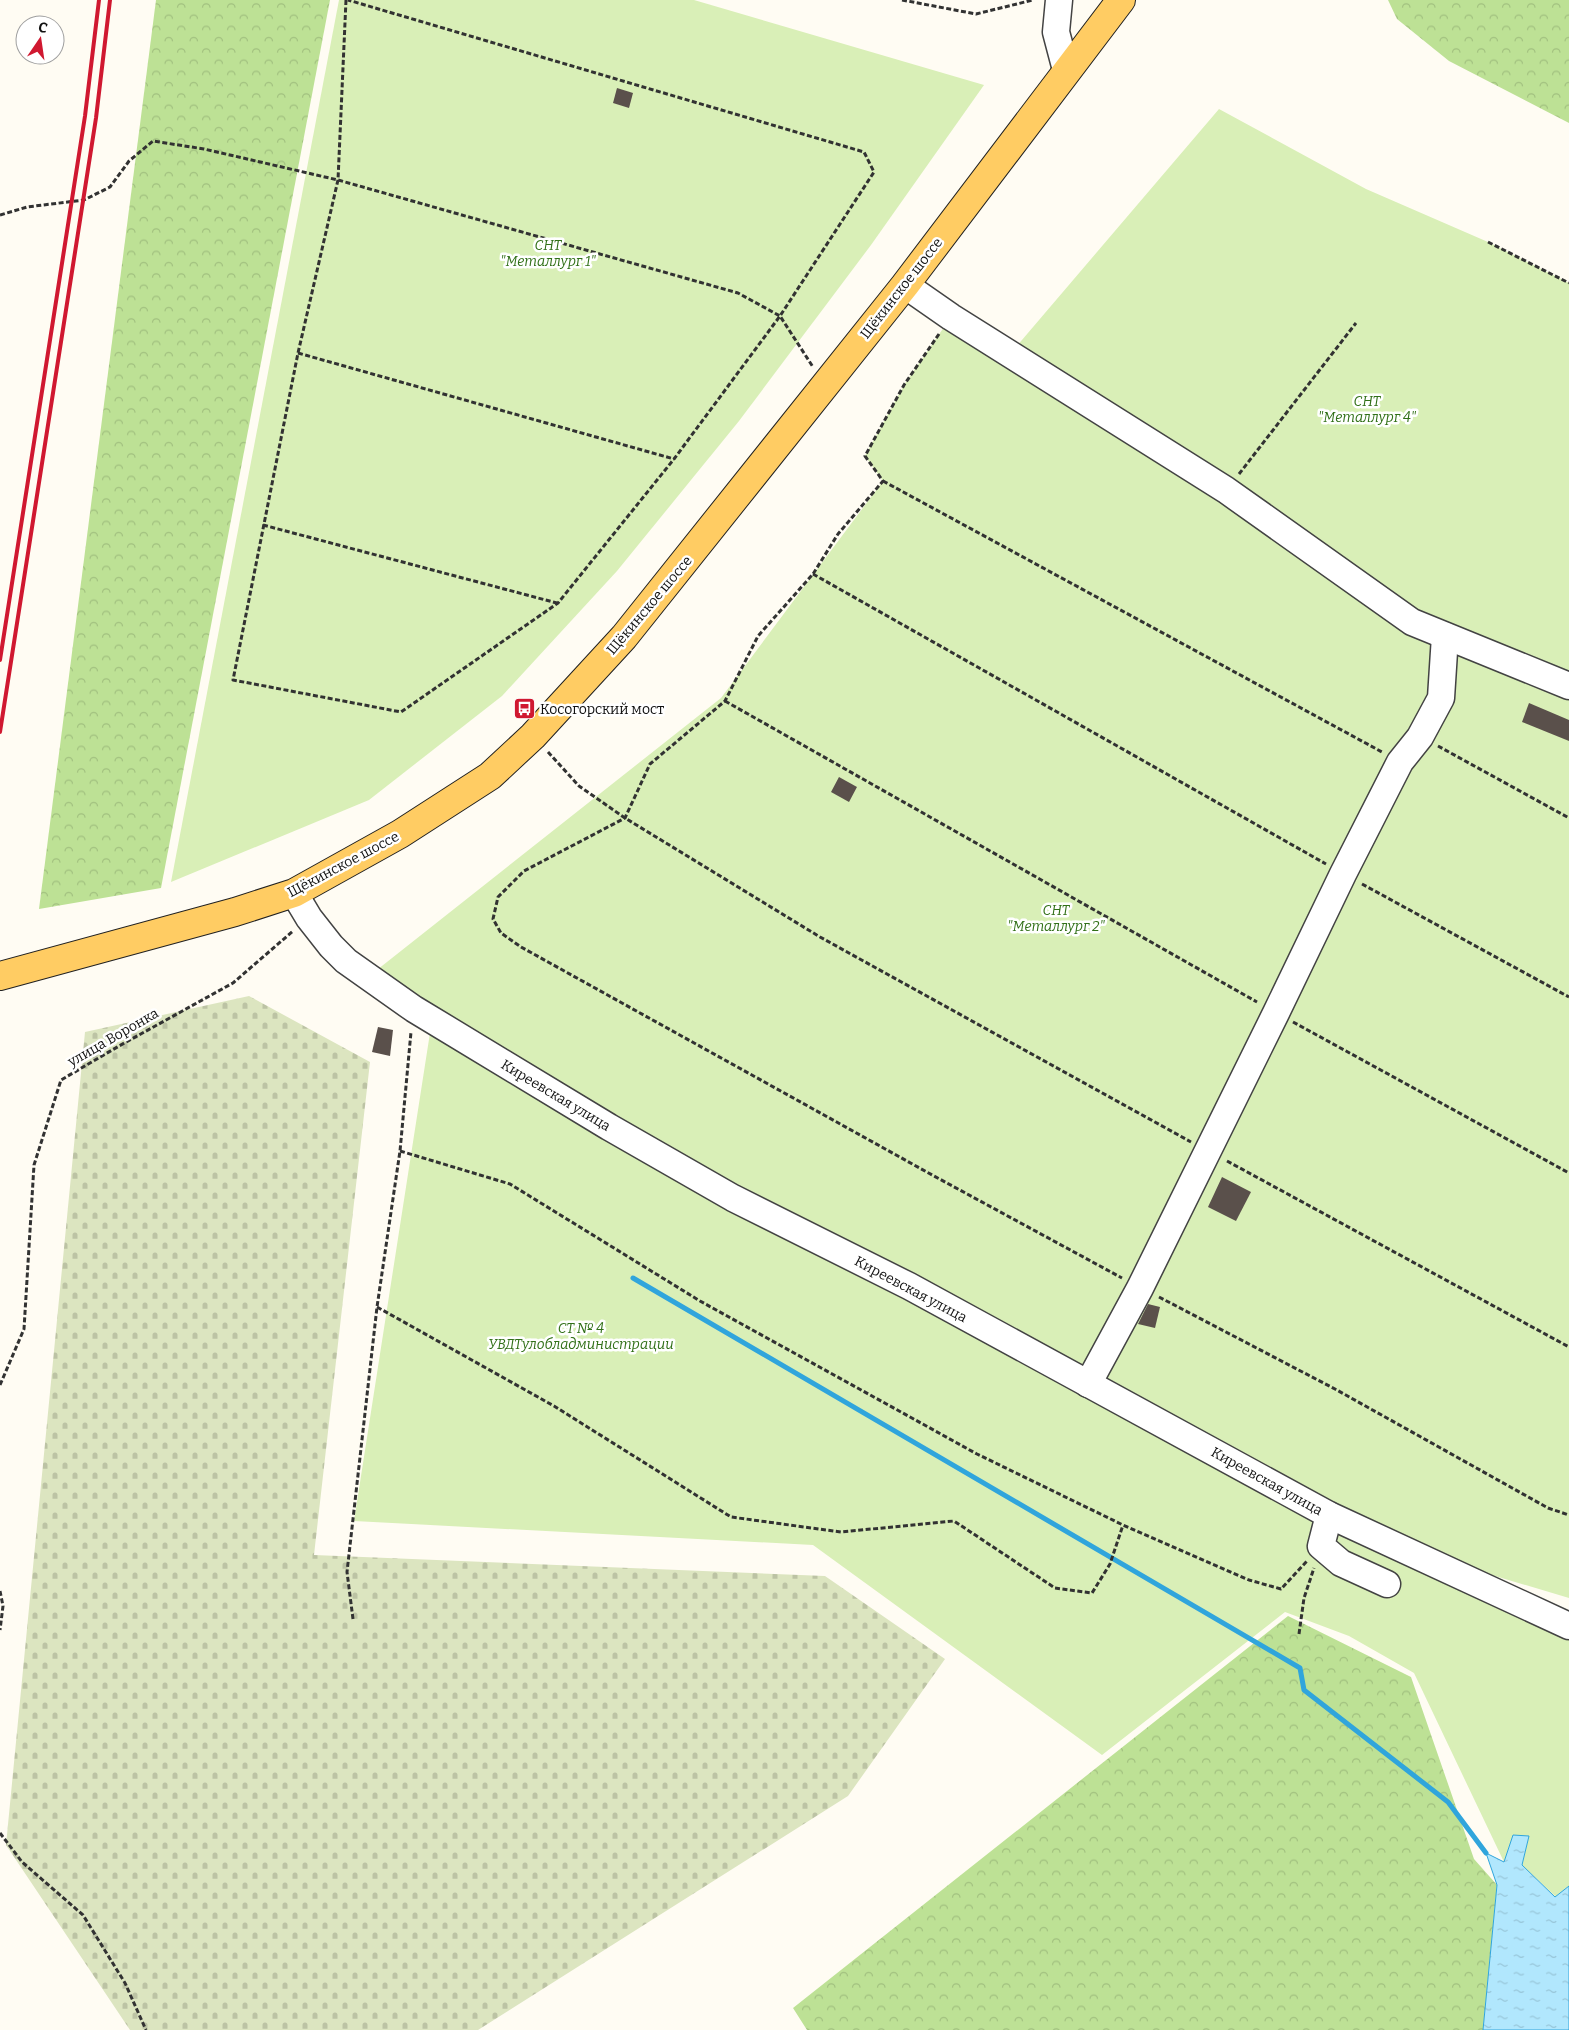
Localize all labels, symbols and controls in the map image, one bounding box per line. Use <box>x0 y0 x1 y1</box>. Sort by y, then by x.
north arrow <box>15 15 65 65</box>
text: С <box>37 19 49 37</box>
street label: Щёкинское шоссе <box>857 234 946 342</box>
park label: СНТ "Металлург 1" <box>500 237 597 270</box>
park label: СНТ "Металлург 4" <box>1318 393 1417 426</box>
street label: Щёкинское шоссе <box>603 553 696 658</box>
bus stop icon: Косогорский мост <box>512 697 536 721</box>
place label: Косогорский мост <box>540 701 664 718</box>
street label: Щёкинское шоссе <box>285 828 402 901</box>
park label: СНТ "Металлург 2" <box>1007 902 1106 935</box>
street label: улица Воронка <box>64 1004 162 1071</box>
street label: Киреевская улица <box>498 1056 614 1135</box>
street label: Киреевская улица <box>852 1253 970 1326</box>
park label: СТ № 4 УВДТулобладминистрации <box>488 1320 674 1353</box>
street label: Киреевская улица <box>1208 1444 1326 1519</box>

